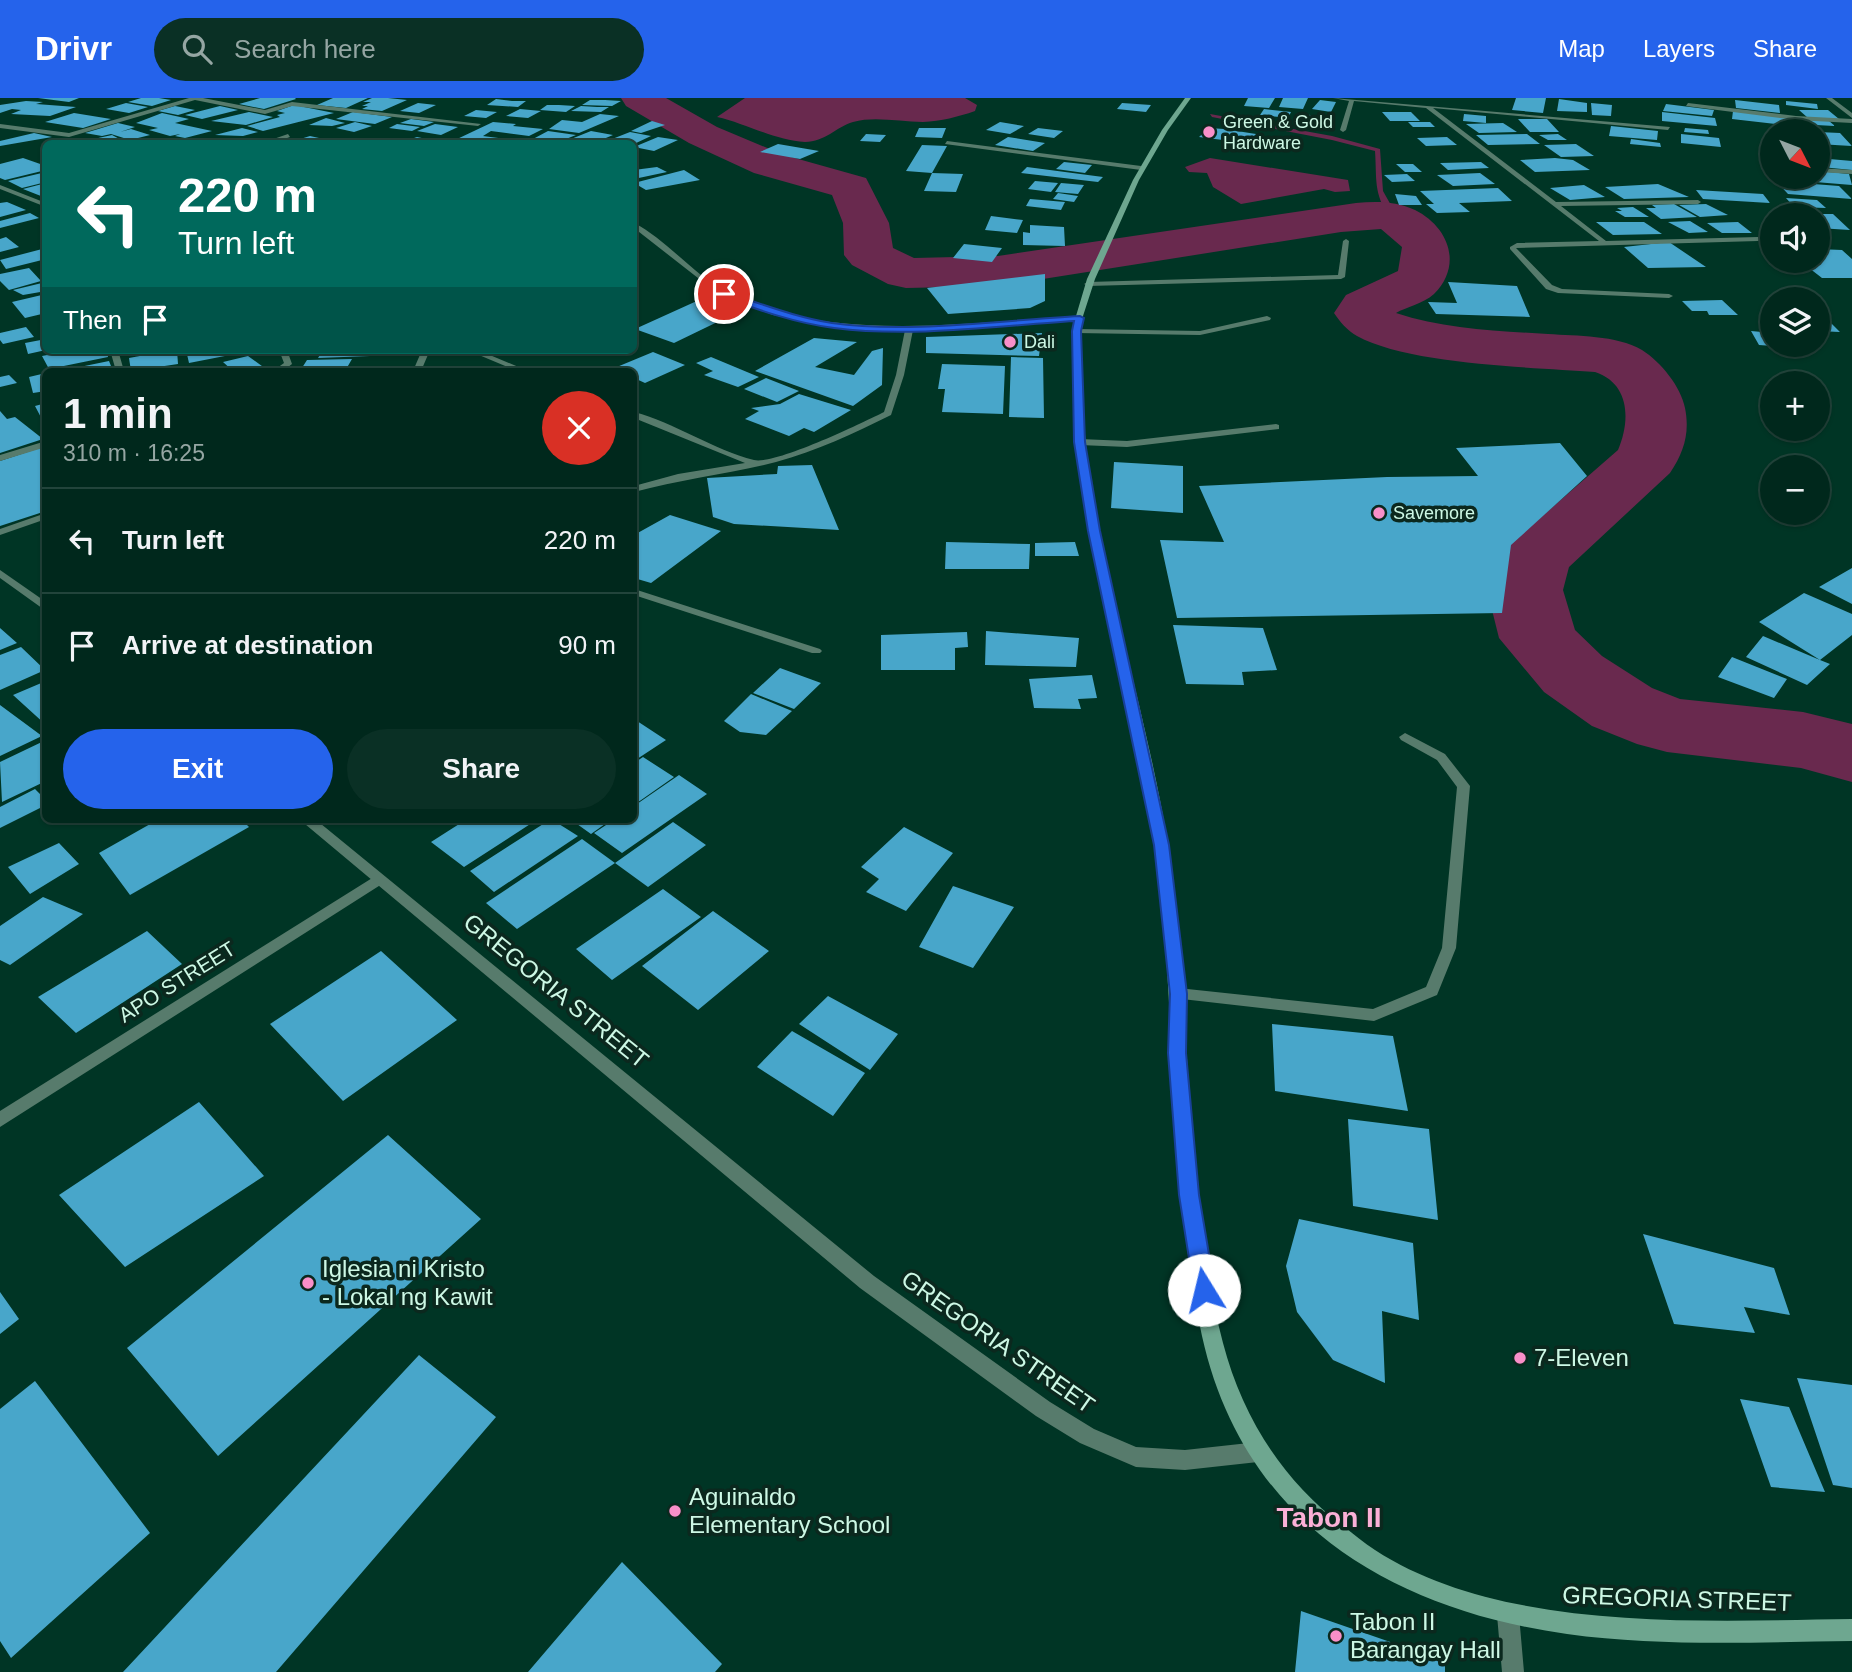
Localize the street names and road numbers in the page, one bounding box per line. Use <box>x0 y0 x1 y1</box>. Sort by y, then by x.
street label: GREGORIA STREET <box>459 908 654 1073</box>
street label: APO STREET <box>114 936 239 1027</box>
street label: GREGORIA STREET <box>897 1265 1100 1419</box>
street label: GREGORIA STREET <box>1562 1581 1792 1616</box>

